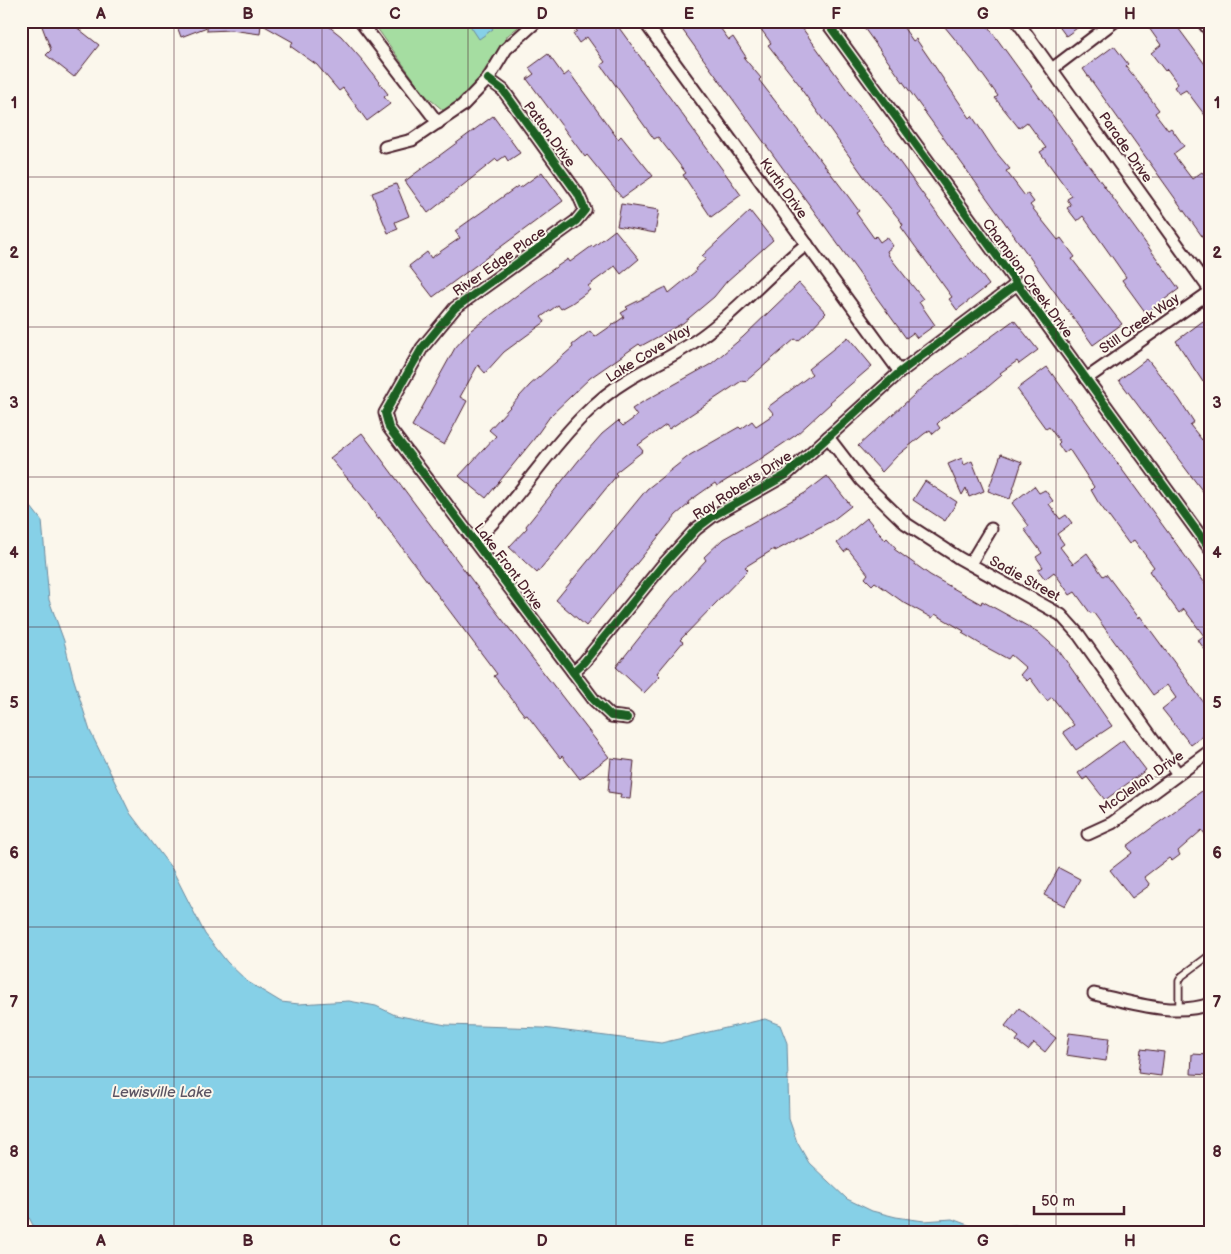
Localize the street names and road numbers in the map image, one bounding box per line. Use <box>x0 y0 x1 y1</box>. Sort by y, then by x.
street label: Patton Drive <box>520 98 579 170</box>
street label: Parade Drive <box>1095 109 1156 186</box>
street label: Kurth Drive <box>756 155 811 222</box>
street label: Champion Creek Drive <box>979 215 1077 341</box>
street label: River Edge Place <box>450 223 549 300</box>
street label: Still Creek Way <box>1096 289 1183 357</box>
street label: Lake Cove Way <box>603 320 694 386</box>
street label: Ray Roberts Drive <box>690 447 795 524</box>
street label: Lake Front Drive <box>470 520 547 613</box>
street label: Sadie Street <box>987 552 1064 605</box>
street label: McClellan Drive <box>1096 747 1187 818</box>

